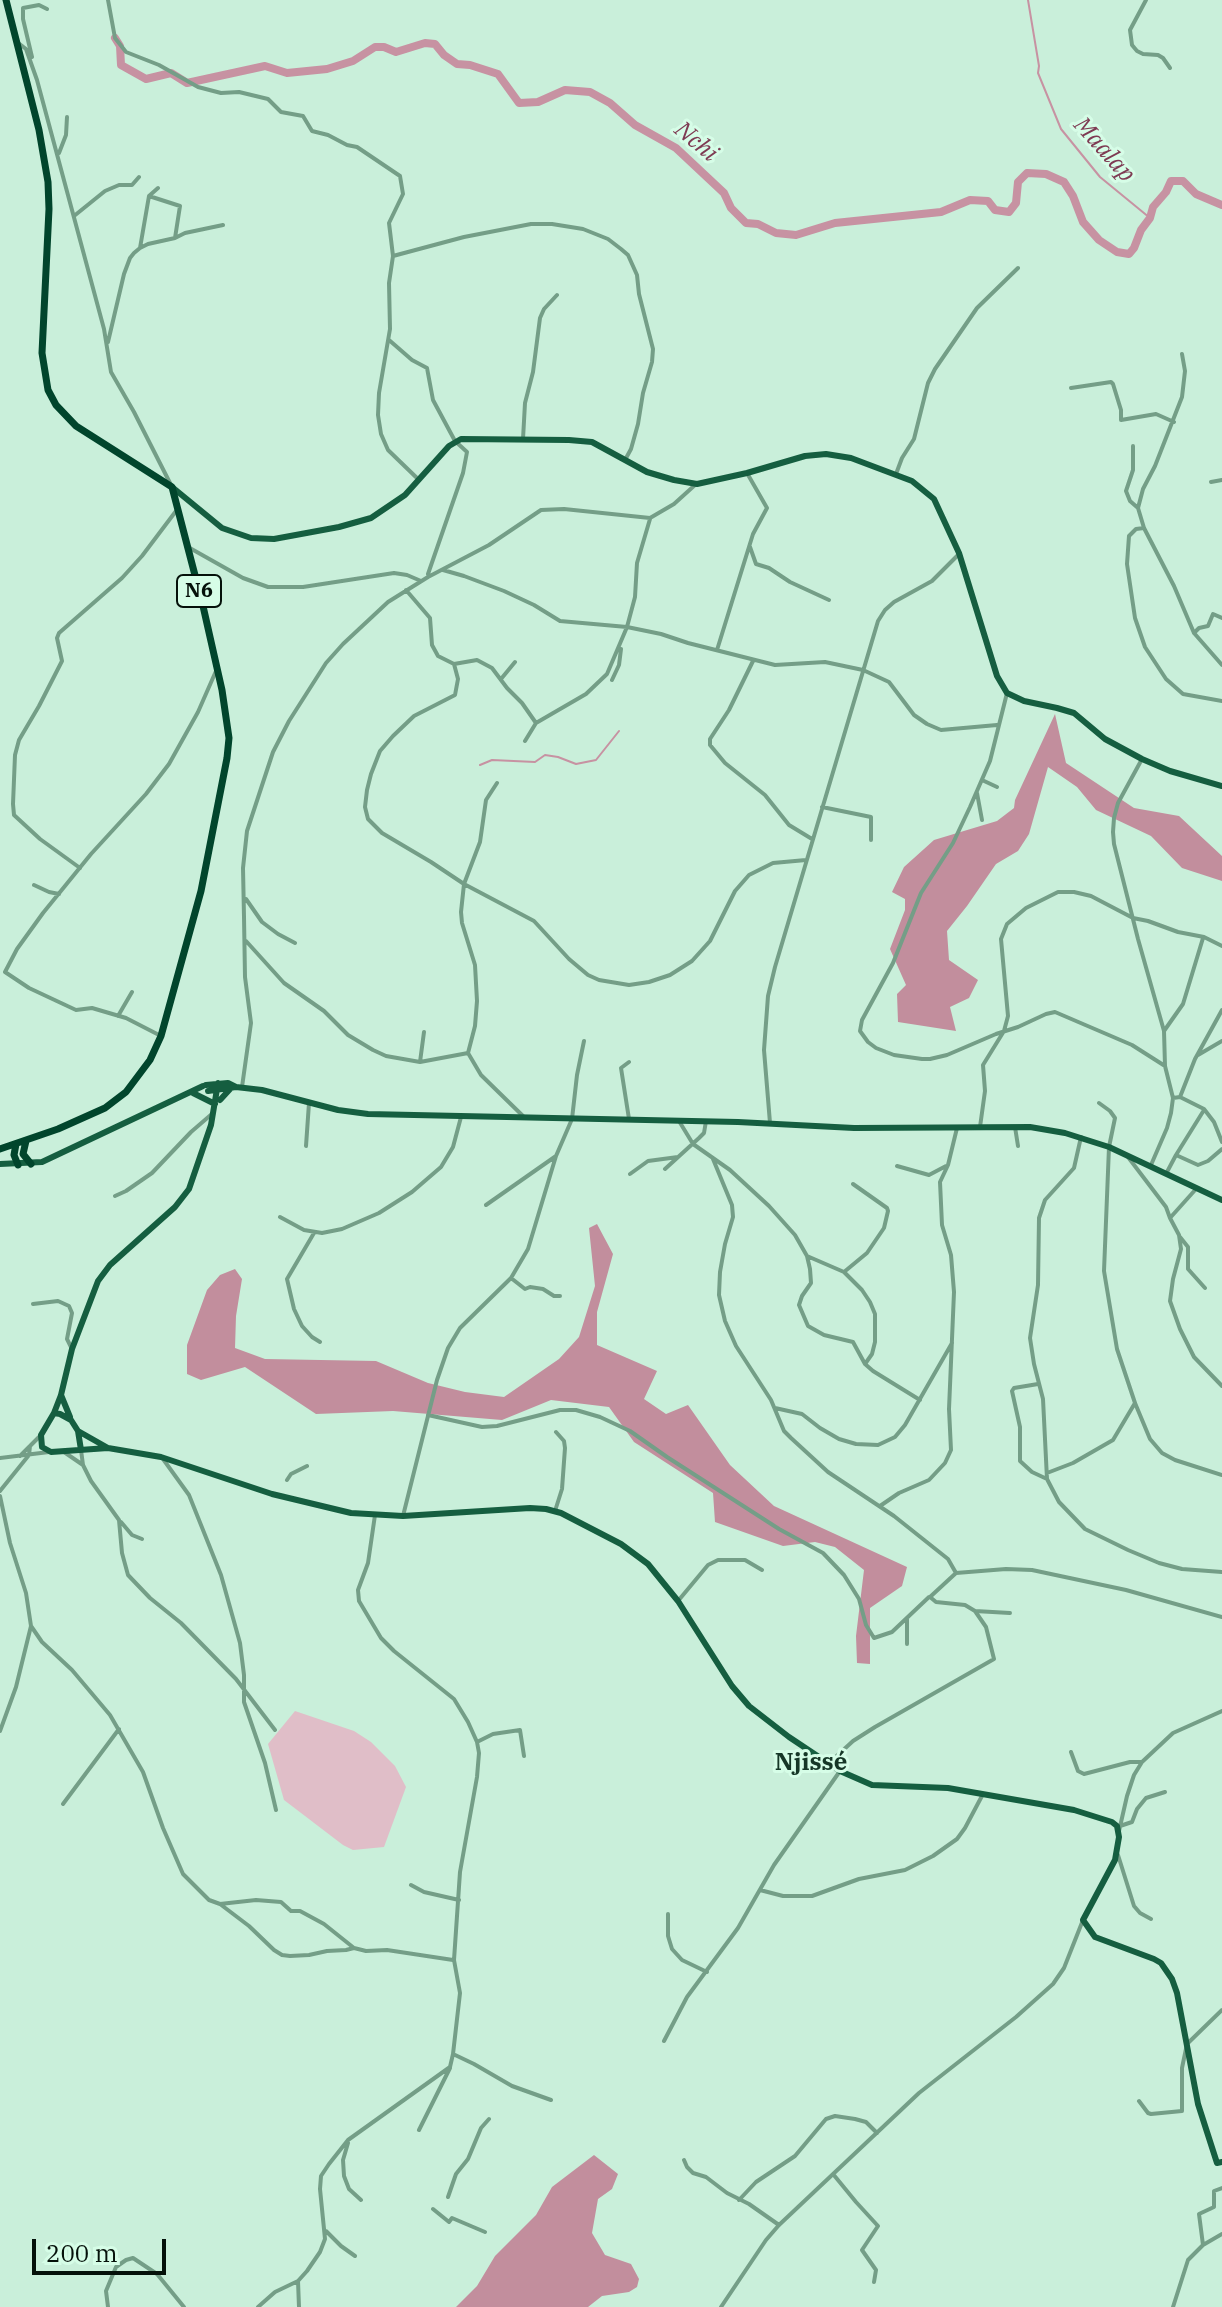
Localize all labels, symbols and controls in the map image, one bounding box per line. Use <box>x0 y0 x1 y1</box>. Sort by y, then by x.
water label: Maalap <box>1067 111 1141 189</box>
water label: Nchi <box>668 116 724 168</box>
road number: N6 <box>177 575 221 607</box>
district label: Njissé <box>775 1749 847 1777</box>
scale bar <box>36 2223 170 2273</box>
text: 200 m <box>46 2237 118 2269</box>

